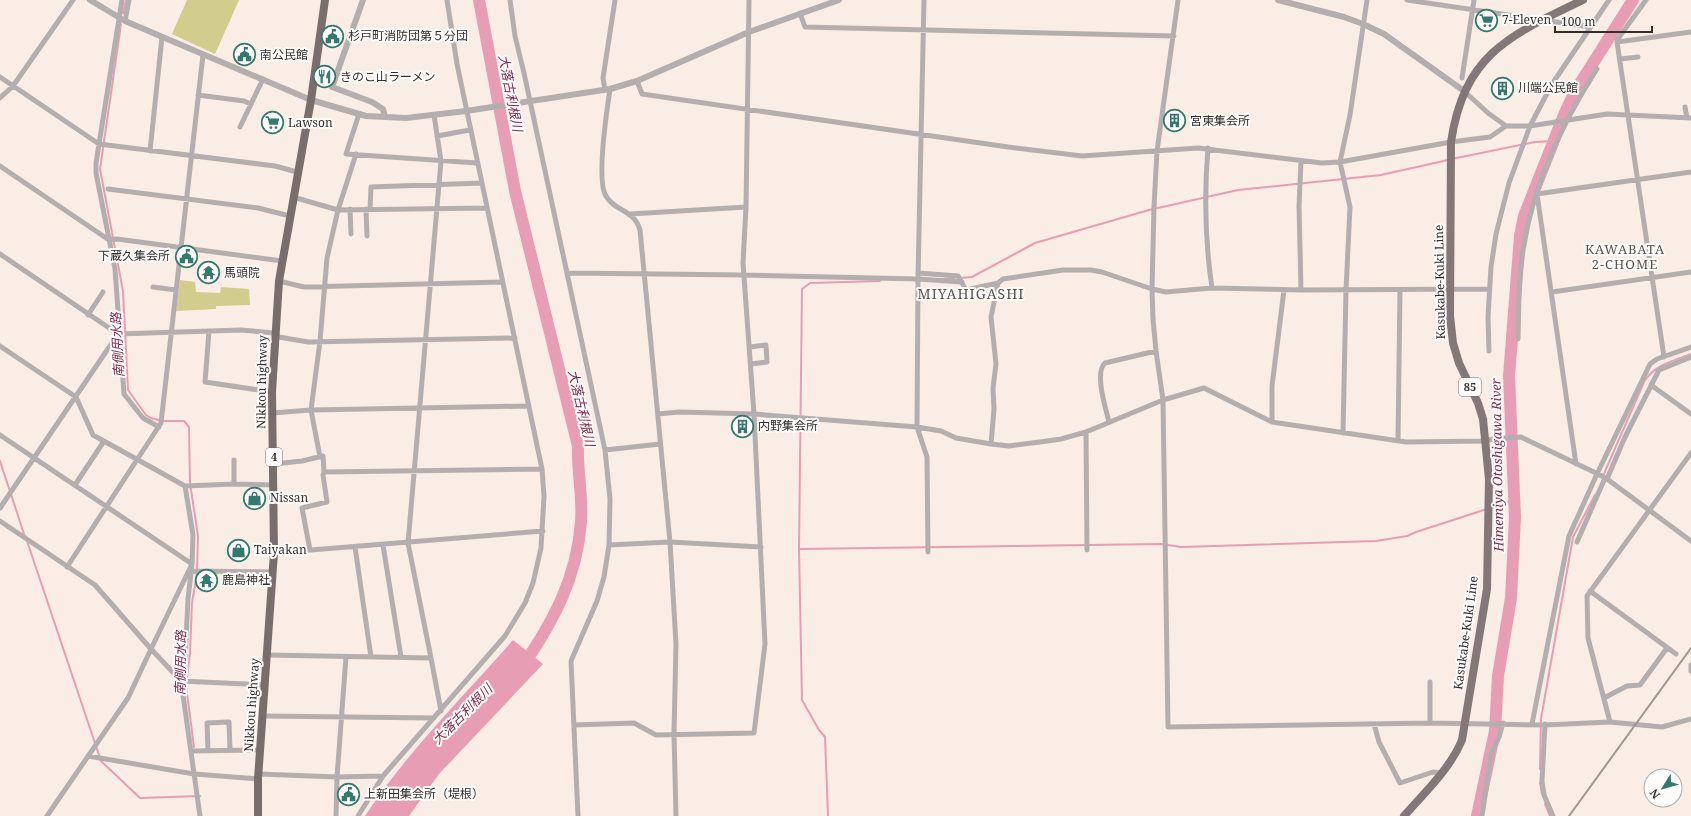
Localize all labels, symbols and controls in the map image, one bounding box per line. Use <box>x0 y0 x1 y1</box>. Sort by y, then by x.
supermarket icon: 7-Eleven <box>1473 7 1499 33</box>
scale bar <box>1555 8 1652 34</box>
place label: 7-Eleven <box>1502 11 1551 28</box>
text: 100 m <box>1561 13 1596 30</box>
public building icon: 杉戸町消防団第５分団 <box>320 23 346 49</box>
place label: 杉戸町消防団第５分団 <box>348 27 468 44</box>
public building icon: 南公民館 <box>232 42 258 68</box>
place label: 南公民館 <box>260 46 308 63</box>
water label: 大落古利根川 <box>495 53 528 135</box>
restaurant icon: きのこ山ラーメン <box>312 64 338 90</box>
place label: きのこ山ラーメン <box>340 68 436 85</box>
building icon: 川端公民館 <box>1489 75 1515 101</box>
place label: 川端公民館 <box>1518 79 1578 96</box>
building icon: 宮東集会所 <box>1162 108 1188 134</box>
supermarket icon: Lawson <box>259 110 285 136</box>
place label: 宮東集会所 <box>1190 112 1250 129</box>
place label: Lawson <box>288 114 333 131</box>
street label: Kasukabe-Kuki Line <box>1430 225 1449 340</box>
district label: KAWABATA 2-CHOME <box>1585 240 1665 273</box>
public building icon: 下蔵久集会所 <box>173 243 199 269</box>
place label: 下蔵久集会所 <box>98 247 170 264</box>
temple icon: 馬頭院 <box>196 260 222 286</box>
place label: 馬頭院 <box>224 264 260 281</box>
district label: MIYAHIGASHI <box>918 284 1024 303</box>
water label: 南側用水路 <box>106 311 128 378</box>
street label: Nikkou highway <box>252 335 271 429</box>
water label: 大落古利根川 <box>564 368 600 450</box>
water label: Himemiya Otoshigawa River <box>1486 377 1508 553</box>
road number: 85 <box>1459 378 1481 396</box>
building icon: 内野集会所 <box>729 413 755 439</box>
place label: 内野集会所 <box>758 417 818 434</box>
road number: 4 <box>266 448 282 466</box>
shop icon: Nissan <box>242 485 268 511</box>
place label: Nissan <box>270 489 309 506</box>
shop icon: Taiyakan <box>226 537 252 563</box>
place label: Taiyakan <box>254 541 307 558</box>
temple icon: 鹿島神社 <box>193 567 219 593</box>
place label: 鹿島神社 <box>222 571 270 588</box>
street label: Kasukabe-Kuki Line <box>1449 575 1482 691</box>
water label: 南側用水路 <box>170 629 190 696</box>
street label: Nikkou highway <box>240 657 263 752</box>
water label: 大落古利根川 <box>428 679 497 748</box>
north arrow <box>1643 768 1683 808</box>
public building icon: 上新田集会所（堤根） <box>336 781 362 807</box>
place label: 上新田集会所（堤根） <box>364 785 484 802</box>
text: N <box>1646 786 1663 802</box>

